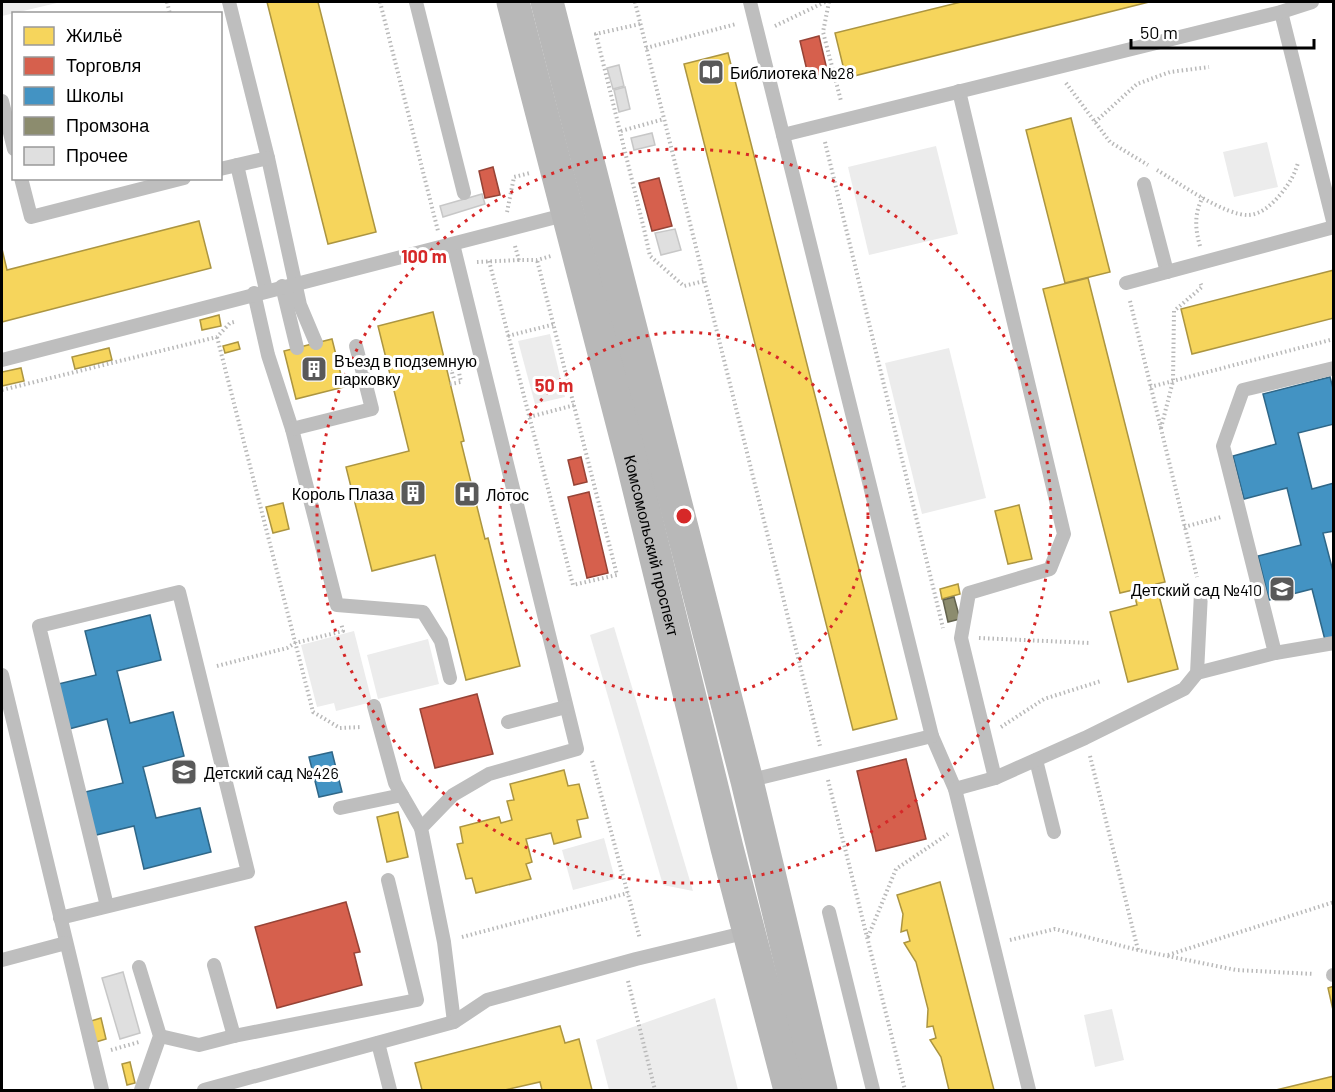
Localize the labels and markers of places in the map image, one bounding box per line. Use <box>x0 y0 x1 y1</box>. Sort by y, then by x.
library icon: Библиотека №28 <box>696 57 726 87</box>
place label: Библиотека №28 <box>730 63 854 82</box>
place label: Въезд в подземную парковку <box>334 351 477 388</box>
building icon: Въезд в подземную парковку <box>299 354 329 384</box>
building icon: Король Плаза <box>398 478 428 508</box>
hospital icon: Лотос <box>452 479 482 509</box>
place label: Король Плаза <box>292 484 394 503</box>
place label: Лотос <box>486 485 529 504</box>
centre of rings <box>674 506 694 526</box>
school or university icon: Детский сад №410 <box>1267 574 1297 604</box>
place label: Детский сад №410 <box>1131 580 1262 599</box>
school or university icon: Детский сад №426 <box>169 757 199 787</box>
place label: Детский сад №426 <box>204 763 339 782</box>

